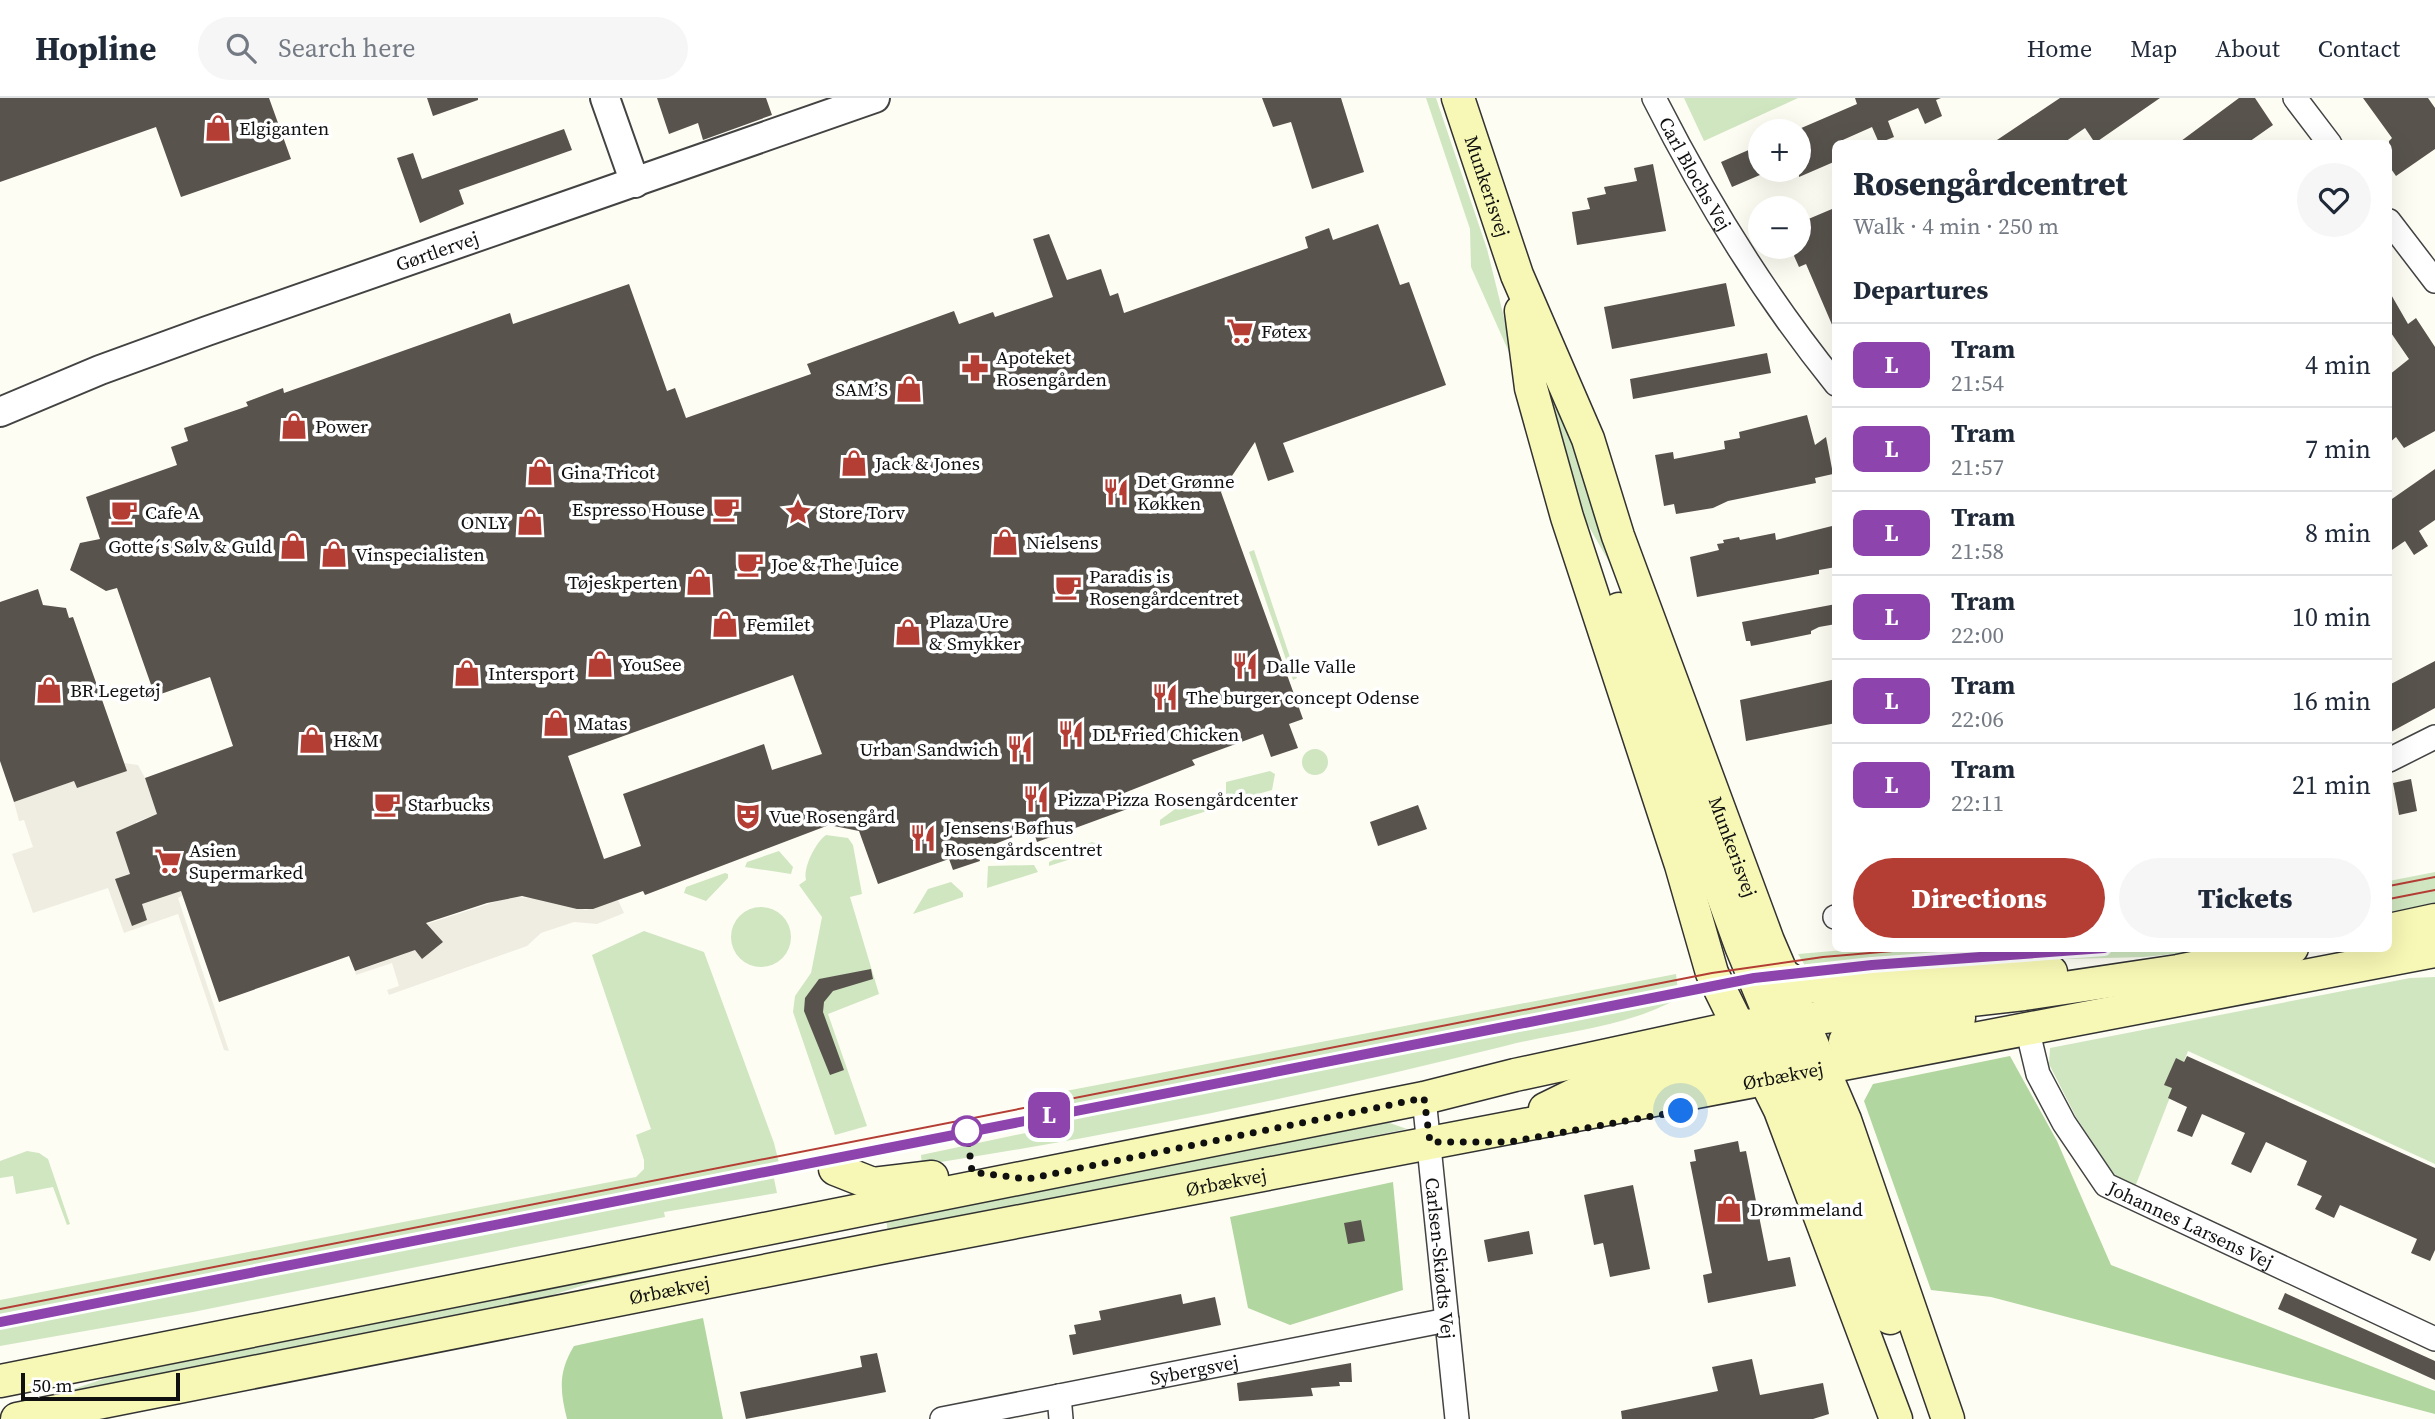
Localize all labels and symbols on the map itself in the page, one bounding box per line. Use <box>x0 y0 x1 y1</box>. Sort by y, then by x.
street label: Carl Blochs Vej <box>1653 112 1738 235</box>
shop icon: Elgiganten <box>203 113 233 143</box>
place label: Elgiganten <box>239 115 329 141</box>
street label: Munkerisvej <box>1458 132 1516 240</box>
street label: Gørtlervej <box>392 224 482 277</box>
supermarket icon: Føtex <box>1225 316 1255 346</box>
place label: Føtex <box>1261 318 1307 344</box>
place label: Apoteket Rosengården <box>996 344 1107 392</box>
pharmacy icon: Apoteket Rosengården <box>960 353 990 383</box>
shop icon: SAM’S <box>894 374 924 404</box>
place label: SAM’S <box>835 376 888 402</box>
shop icon: Power <box>279 411 309 441</box>
place label: Power <box>315 413 368 439</box>
shop icon: Jack & Jones <box>839 448 869 478</box>
place label: Jack & Jones <box>874 450 980 476</box>
shop icon: Gina Tricot <box>525 457 555 487</box>
place label: Gina Tricot <box>561 459 656 485</box>
place label: Det Grønne Køkken <box>1137 468 1235 516</box>
restaurant icon: Det Grønne Køkken <box>1101 477 1131 507</box>
cafe icon: Espresso House <box>711 494 741 524</box>
place label: Espresso House <box>572 496 705 522</box>
cafe icon: Cafe A <box>109 497 139 527</box>
place icon: Store Torv <box>783 497 813 527</box>
place label: Cafe A <box>145 499 200 525</box>
place label: Store Torv <box>819 499 906 525</box>
shop icon: ONLY <box>515 507 545 537</box>
place label: ONLY <box>461 509 509 535</box>
shop icon: Nielsens <box>990 527 1020 557</box>
place label: Nielsens <box>1026 529 1099 555</box>
shop icon: Gotte´s Sølv & Guld <box>278 531 308 561</box>
place label: Gotte´s Sølv & Guld <box>108 533 272 559</box>
shop icon: Vinspecialisten <box>319 539 349 569</box>
place label: Vinspecialisten <box>355 541 485 567</box>
cafe icon: Joe & The Juice <box>735 549 765 579</box>
place label: Joe & The Juice <box>770 551 899 577</box>
place label: Paradis is Rosengårdcentret <box>1089 563 1240 611</box>
shop icon: Tøjeskperten <box>684 567 714 597</box>
place label: Tøjeskperten <box>568 569 678 595</box>
cafe icon: Paradis is Rosengårdcentret <box>1053 572 1083 602</box>
place label: Plaza Ure & Smykker <box>929 608 1021 656</box>
shop icon: Femilet <box>710 609 740 639</box>
place label: Femilet <box>746 611 811 637</box>
shop icon: Plaza Ure & Smykker <box>893 617 923 647</box>
shop icon: YouSee <box>585 649 615 679</box>
place label: YouSee <box>621 651 682 677</box>
restaurant icon: Dalle Valle <box>1230 651 1260 681</box>
place label: Dalle Valle <box>1266 653 1356 679</box>
shop icon: Intersport <box>452 658 482 688</box>
place label: Intersport <box>488 660 575 686</box>
shop icon: BR Legetøj <box>34 675 64 705</box>
place label: BR Legetøj <box>70 677 161 703</box>
restaurant icon: The burger concept Odense <box>1150 682 1180 712</box>
place label: The burger concept Odense <box>1186 684 1419 710</box>
shop icon: Matas <box>541 708 571 738</box>
place label: Matas <box>577 710 628 736</box>
restaurant icon: DL Fried Chicken <box>1056 719 1086 749</box>
place label: DL Fried Chicken <box>1092 721 1239 747</box>
shop icon: H&M <box>297 725 327 755</box>
place label: H&M <box>333 727 379 753</box>
restaurant icon: Urban Sandwich <box>1005 734 1035 764</box>
place label: Urban Sandwich <box>859 736 999 762</box>
restaurant icon: Pizza Pizza Rosengårdcenter <box>1021 784 1051 814</box>
place label: Pizza Pizza Rosengårdcenter <box>1057 786 1298 812</box>
cafe icon: Starbucks <box>372 789 402 819</box>
place label: Starbucks <box>408 791 490 817</box>
street label: Munkerisvej <box>1703 793 1763 900</box>
theatre icon: Vue Rosengård <box>733 801 763 831</box>
place label: Vue Rosengård <box>769 803 896 829</box>
place label: Jensens Bøfhus Rosengårdscentret <box>943 814 1103 862</box>
restaurant icon: Jensens Bøfhus Rosengårdscentret <box>908 823 938 853</box>
place label: Asien Supermarked <box>189 837 303 885</box>
supermarket icon: Asien Supermarked <box>153 846 183 876</box>
street label: Ørbækvej <box>1740 1055 1825 1096</box>
line badge: L <box>1026 1092 1072 1138</box>
your location <box>1663 1093 1698 1128</box>
unlabelled marker <box>952 1116 982 1146</box>
street label: Ørbækvej <box>1183 1161 1268 1202</box>
street label: Johannes Larsens Vej <box>2103 1174 2278 1275</box>
street label: Carlsen-Skiødts Vej <box>1419 1176 1462 1340</box>
shop icon: Drømmeland <box>1714 1194 1744 1224</box>
place label: Drømmeland <box>1750 1196 1863 1222</box>
street label: Ørbækvej <box>627 1269 712 1310</box>
street label: Sybergsvej <box>1148 1348 1241 1391</box>
scale bar <box>21 1370 180 1402</box>

